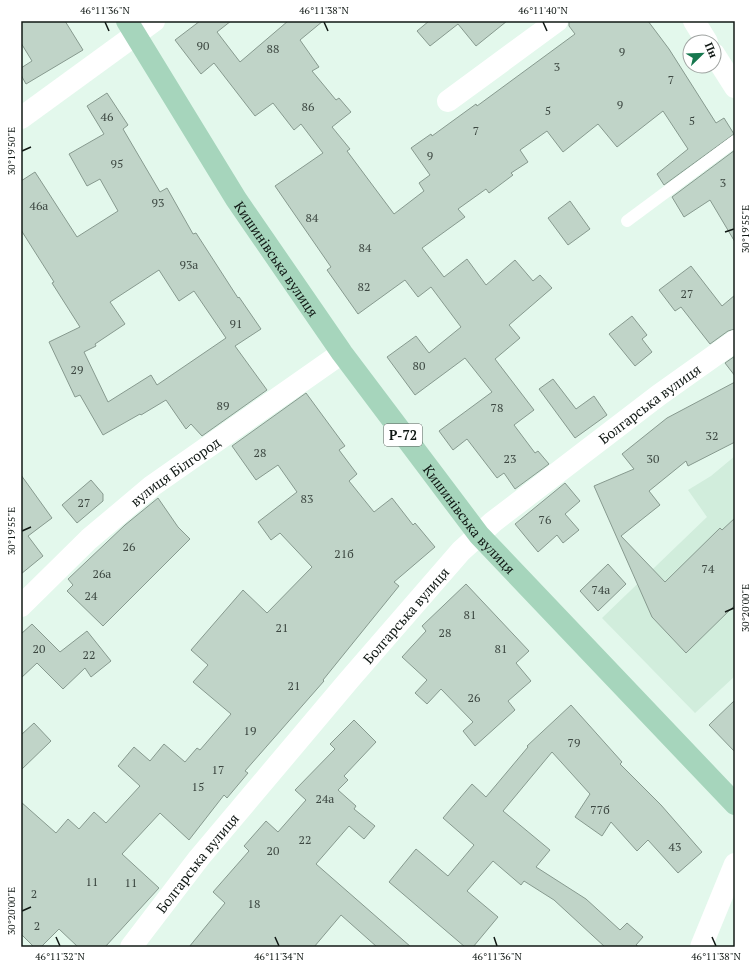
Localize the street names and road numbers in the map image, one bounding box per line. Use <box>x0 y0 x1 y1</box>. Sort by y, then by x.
street label: Кишинівська вулиця <box>231 197 323 320</box>
street label: Болгарська вулиця <box>594 359 704 448</box>
road number: Р-72 <box>384 424 422 446</box>
street label: вулиця Білгород <box>126 432 224 510</box>
street label: Кишинівська вулиця <box>419 460 520 577</box>
street label: Болгарська вулиця <box>358 562 453 667</box>
street label: Болгарська вулиця <box>151 809 243 916</box>

